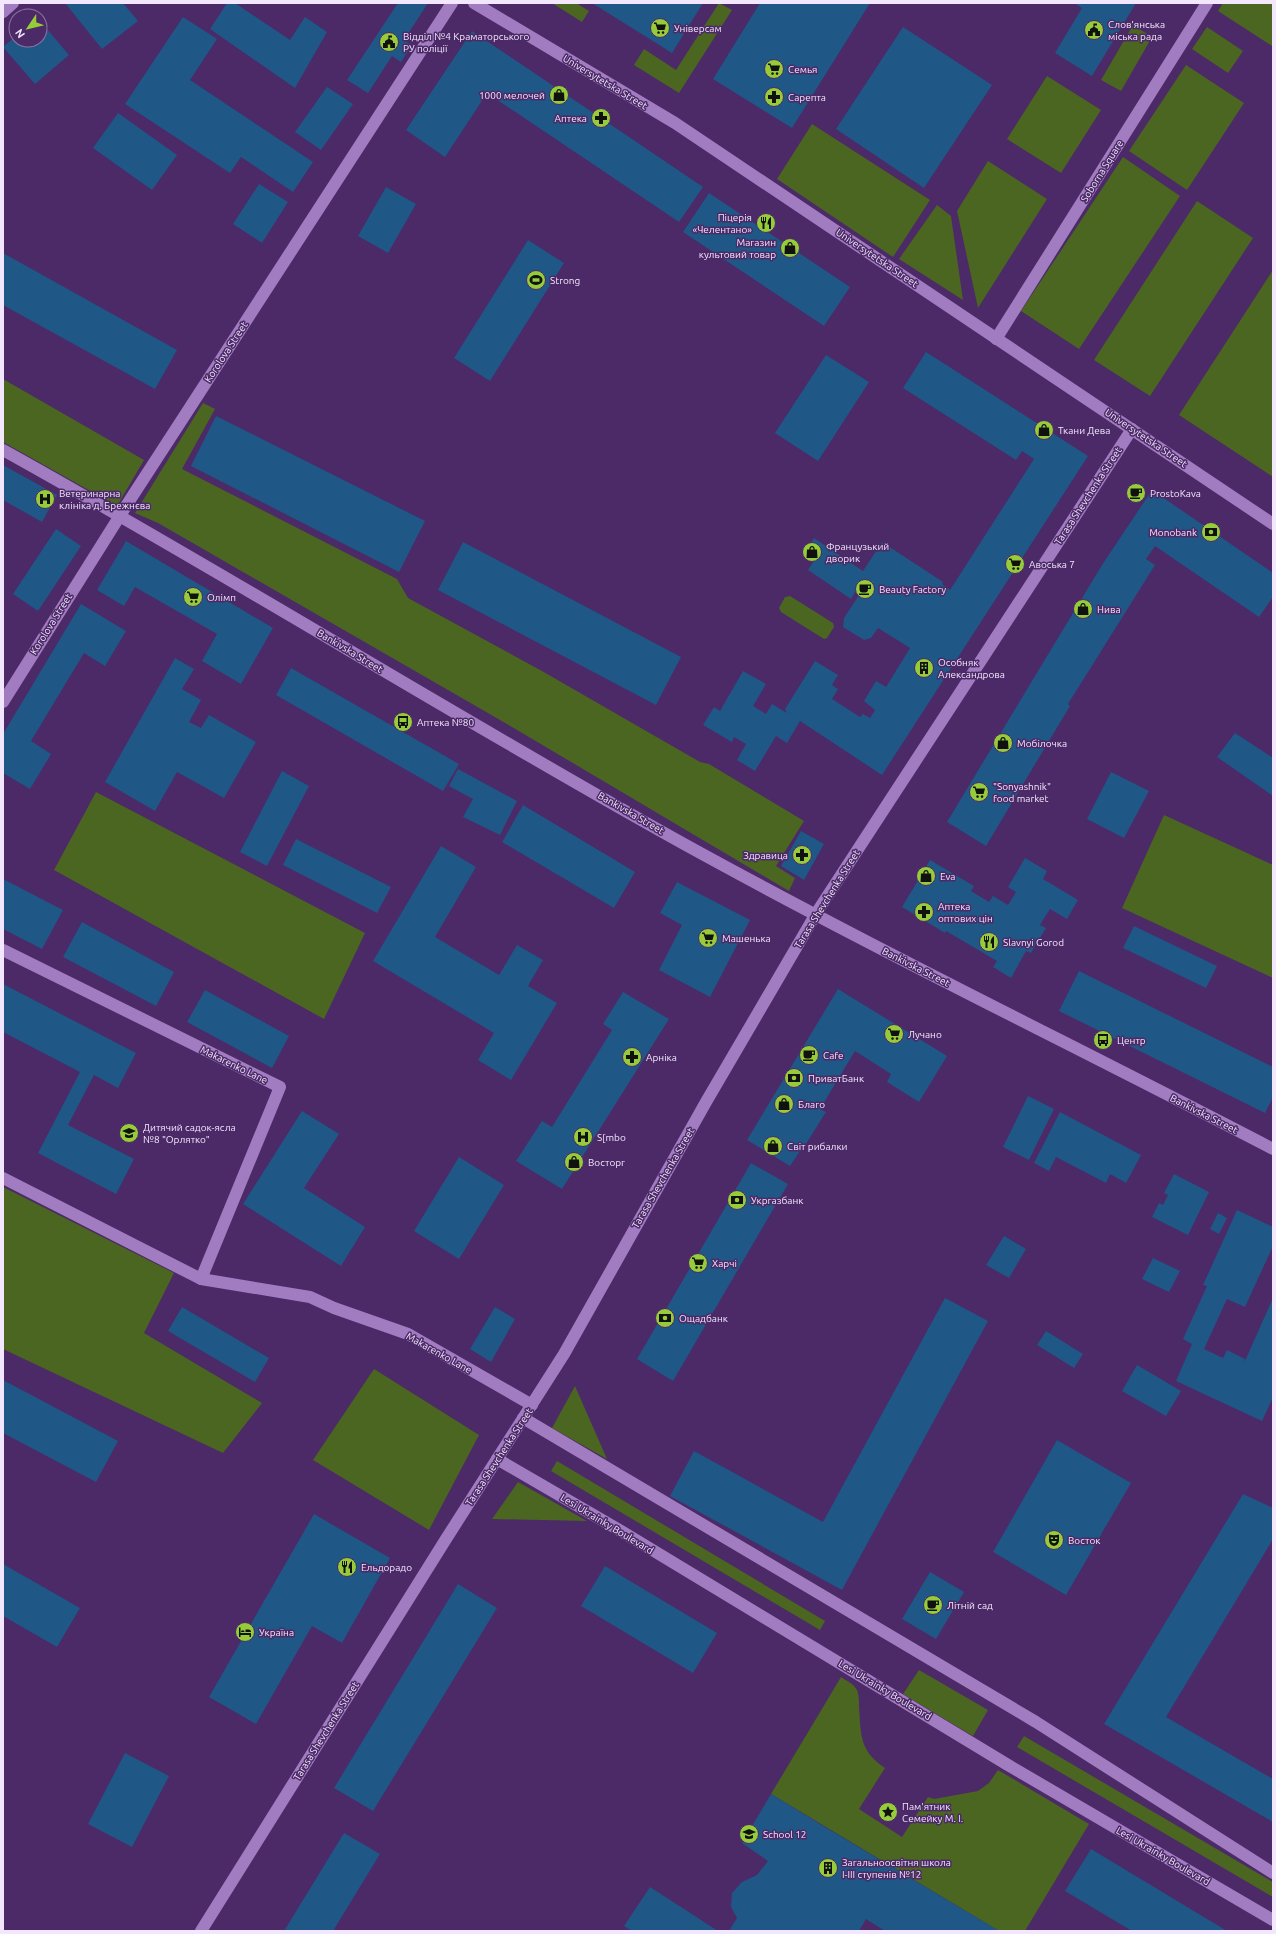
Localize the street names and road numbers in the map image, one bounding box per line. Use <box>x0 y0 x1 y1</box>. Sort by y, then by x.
street label: Universytetska Street <box>561 52 649 112</box>
street label: Soborna Square <box>1079 138 1125 204</box>
street label: Universytetska Street <box>834 226 920 290</box>
street label: Korolova Street <box>202 320 250 384</box>
street label: Universytetska Street <box>1103 406 1189 470</box>
street label: Tarasa Shevchenka Street <box>1052 445 1124 547</box>
street label: Korolova Street <box>28 591 74 657</box>
street label: Bankivska Street <box>315 627 385 675</box>
street label: Bankivska Street <box>596 790 666 836</box>
street label: Tarasa Shevchenka Street <box>792 848 862 950</box>
street label: Bankivska Street <box>880 945 952 989</box>
street label: Makarenko Lane <box>199 1044 269 1086</box>
street label: Bankivska Street <box>1168 1092 1240 1136</box>
street label: Tarasa Shevchenka Street <box>630 1126 696 1230</box>
street label: Makarenko Lane <box>404 1330 474 1376</box>
street label: Tarasa Shevchenka Street <box>463 1406 535 1508</box>
street label: Lesi Ukrainky Boulevard <box>559 1492 656 1556</box>
street label: Lesi Ukrainky Boulevard <box>837 1658 934 1722</box>
street label: Tarasa Shevchenka Street <box>291 1680 361 1782</box>
street label: Lesi Ukrainky Boulevard <box>1114 1825 1212 1887</box>

